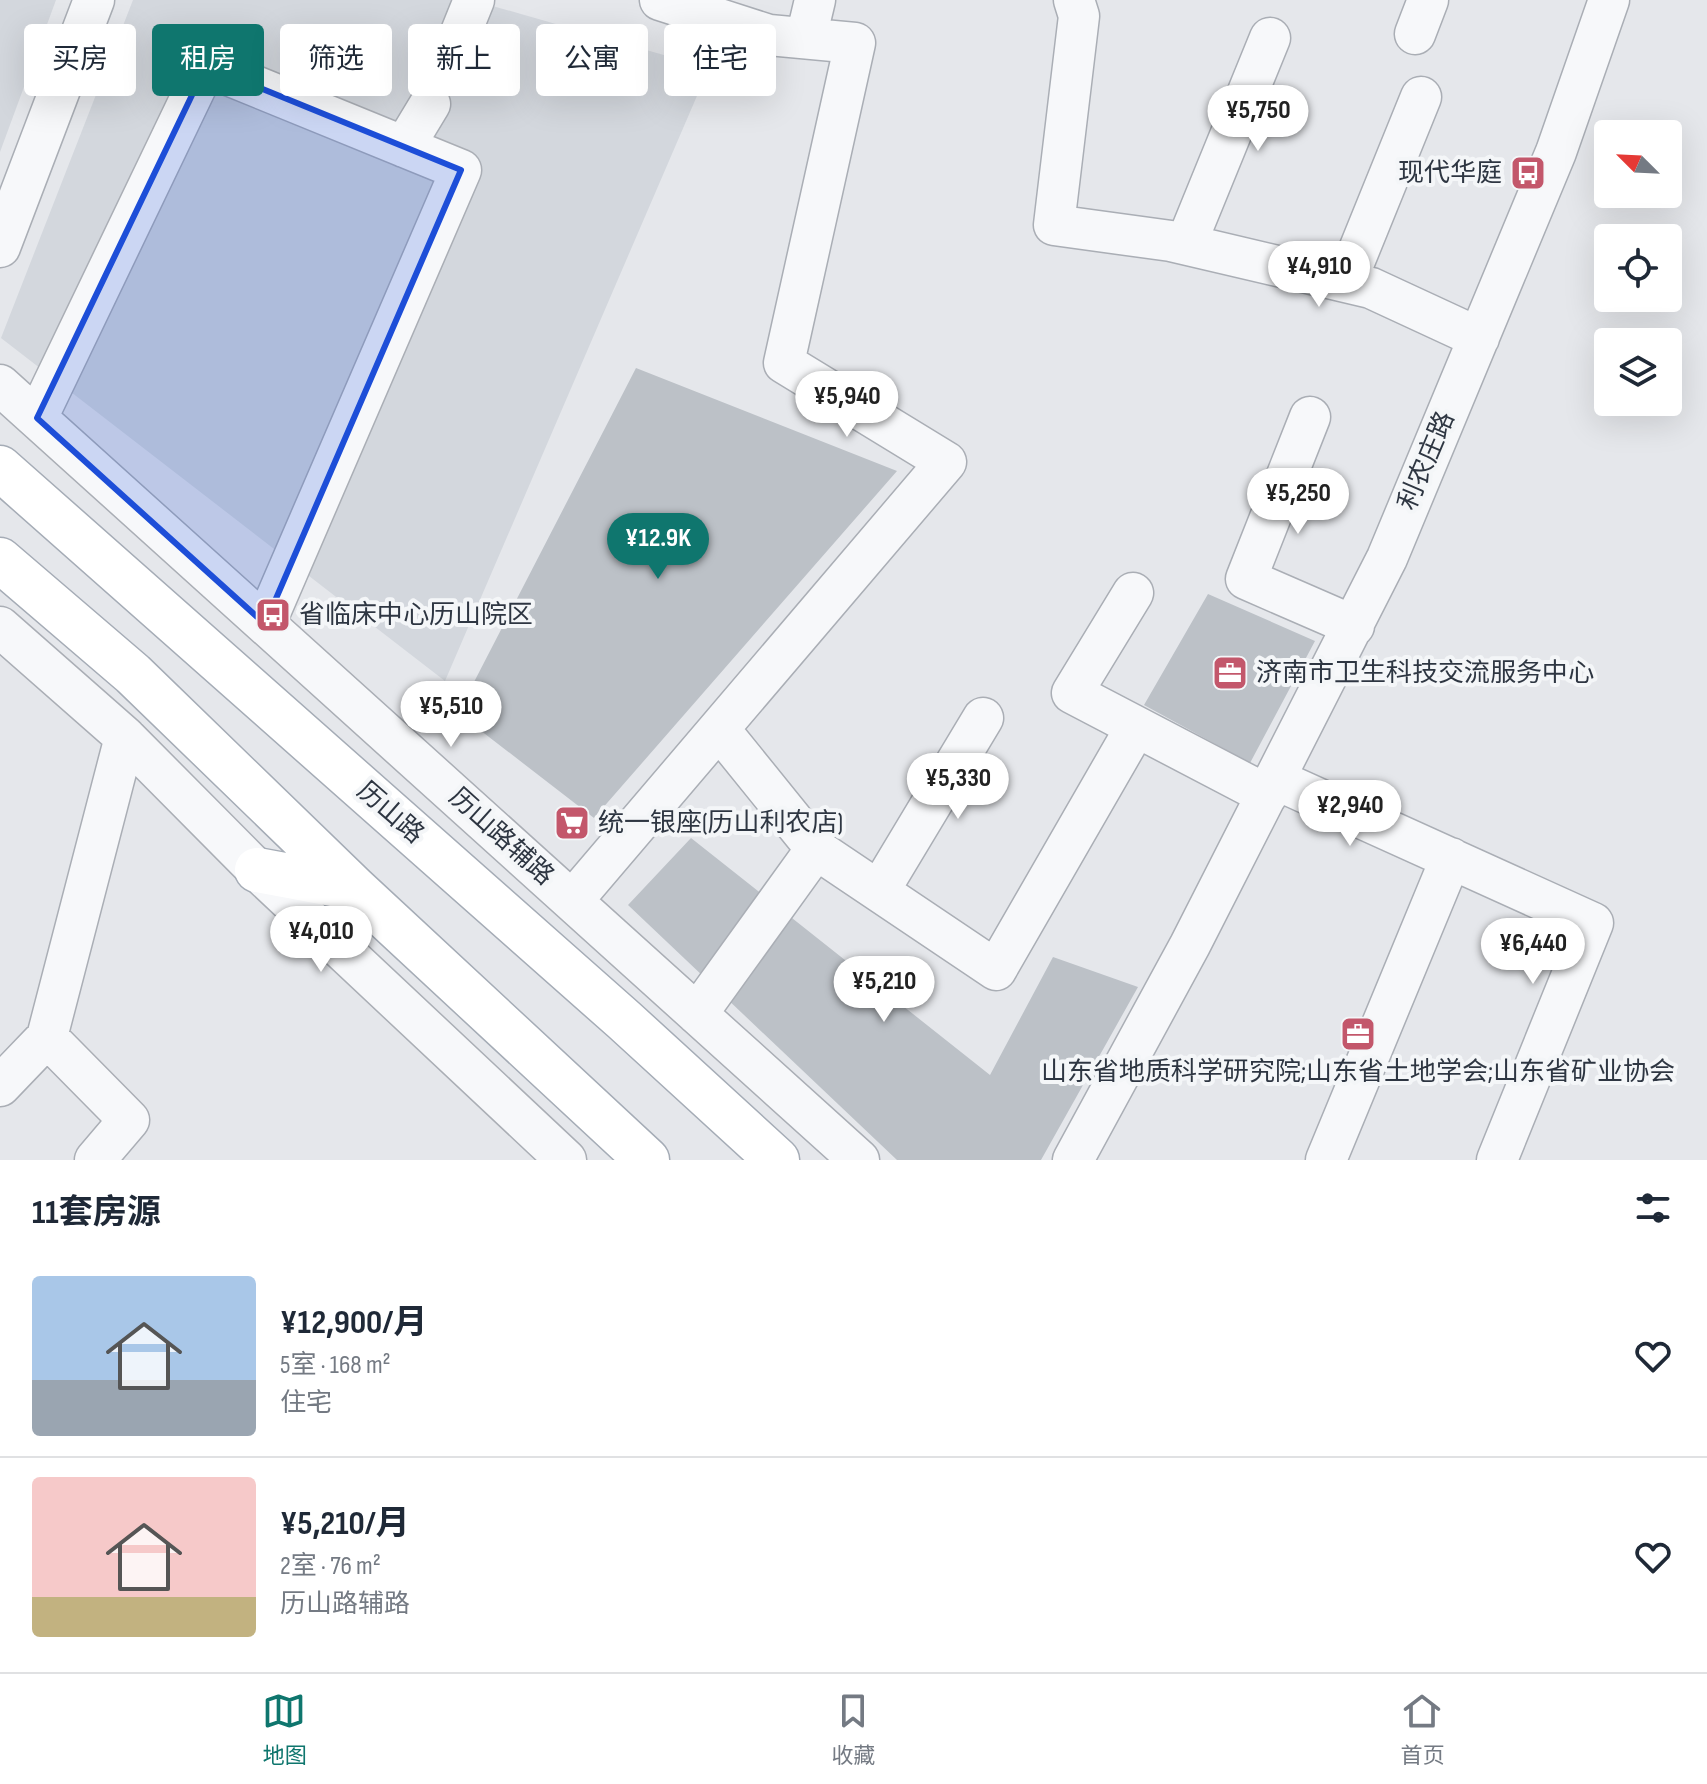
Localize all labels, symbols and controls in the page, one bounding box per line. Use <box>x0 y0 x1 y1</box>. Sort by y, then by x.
chip: 买房 <box>24 24 136 96</box>
chip: 租房 <box>152 24 264 96</box>
chip: 筛选 <box>280 24 392 96</box>
chip: 新上 <box>408 24 520 96</box>
chip: 公寓 <box>536 24 648 96</box>
chip: 住宅 <box>664 24 776 96</box>
pin: ¥5,750 <box>1193 85 1323 153</box>
text: ¥5,750 <box>1225 95 1291 126</box>
north arrow <box>1594 120 1682 208</box>
map controls <box>1594 120 1682 416</box>
bus stop icon: 现代华庭 <box>1509 154 1547 192</box>
place label: 现代华庭 <box>1398 158 1502 189</box>
button: locate <box>1594 224 1682 312</box>
pin: ¥4,910 <box>1254 241 1384 309</box>
text: ¥4,910 <box>1286 251 1352 282</box>
button: layers <box>1594 328 1682 416</box>
pin: ¥5,940 <box>782 371 912 439</box>
text: ¥5,940 <box>813 381 881 412</box>
street label: 利农庄路 <box>1392 407 1462 515</box>
pin: ¥5,250 <box>1233 468 1363 536</box>
text: ¥5,250 <box>1265 478 1331 509</box>
pin: ¥12.9K <box>593 513 723 581</box>
text: ¥12.9K <box>625 523 691 554</box>
bus stop icon: 省临床中心历山院区 <box>254 596 292 634</box>
place label: 省临床中心历山院区 <box>299 600 533 631</box>
office icon: 济南市卫生科技交流服务中心 <box>1211 654 1249 692</box>
place label: 济南市卫生科技交流服务中心 <box>1256 658 1594 689</box>
pin: ¥5,510 <box>386 681 516 749</box>
text: ¥5,510 <box>419 691 483 722</box>
pin: ¥5,330 <box>893 753 1023 821</box>
text: ¥5,330 <box>925 763 991 794</box>
street label: 历山路 <box>350 776 430 850</box>
pin: ¥2,940 <box>1285 780 1415 848</box>
street label: 历山路辅路 <box>442 782 560 892</box>
text: ¥2,940 <box>1316 790 1384 821</box>
supermarket icon: 统一银座(历山利农店) <box>553 804 591 842</box>
place label: 统一银座(历山利农店) <box>598 808 843 839</box>
pin: ¥4,010 <box>256 906 386 974</box>
text: ¥4,010 <box>288 916 354 947</box>
pin: ¥6,440 <box>1468 918 1598 986</box>
text: ¥6,440 <box>1499 928 1567 959</box>
pin: ¥5,210 <box>819 956 949 1024</box>
text: ¥5,210 <box>852 966 916 997</box>
office icon: 山东省地质科学研究院;山东省土地学会;山东省矿业协会 <box>1339 1015 1377 1053</box>
place label: 山东省地质科学研究院;山东省土地学会;山东省矿业协会 <box>1041 1057 1675 1088</box>
icon: filters <box>1631 1186 1675 1230</box>
text: 11套房源 <box>32 1192 161 1233</box>
text: ¥12,900/月 <box>280 1302 427 1343</box>
icon: home <box>96 1308 192 1404</box>
icon: heart <box>1631 1334 1675 1378</box>
text: 5室 · 168 m² <box>280 1350 391 1381</box>
text: 住宅 <box>280 1388 332 1419</box>
text: ¥5,210/月 <box>280 1503 410 1544</box>
icon: home <box>96 1509 192 1605</box>
icon: heart <box>1631 1535 1675 1579</box>
text: 2室 · 76 m² <box>280 1551 381 1582</box>
text: 历山路辅路 <box>280 1589 410 1620</box>
tab: 地图 <box>262 1689 307 1770</box>
tab: 收藏 <box>831 1689 876 1770</box>
tab: 首页 <box>1400 1689 1445 1770</box>

